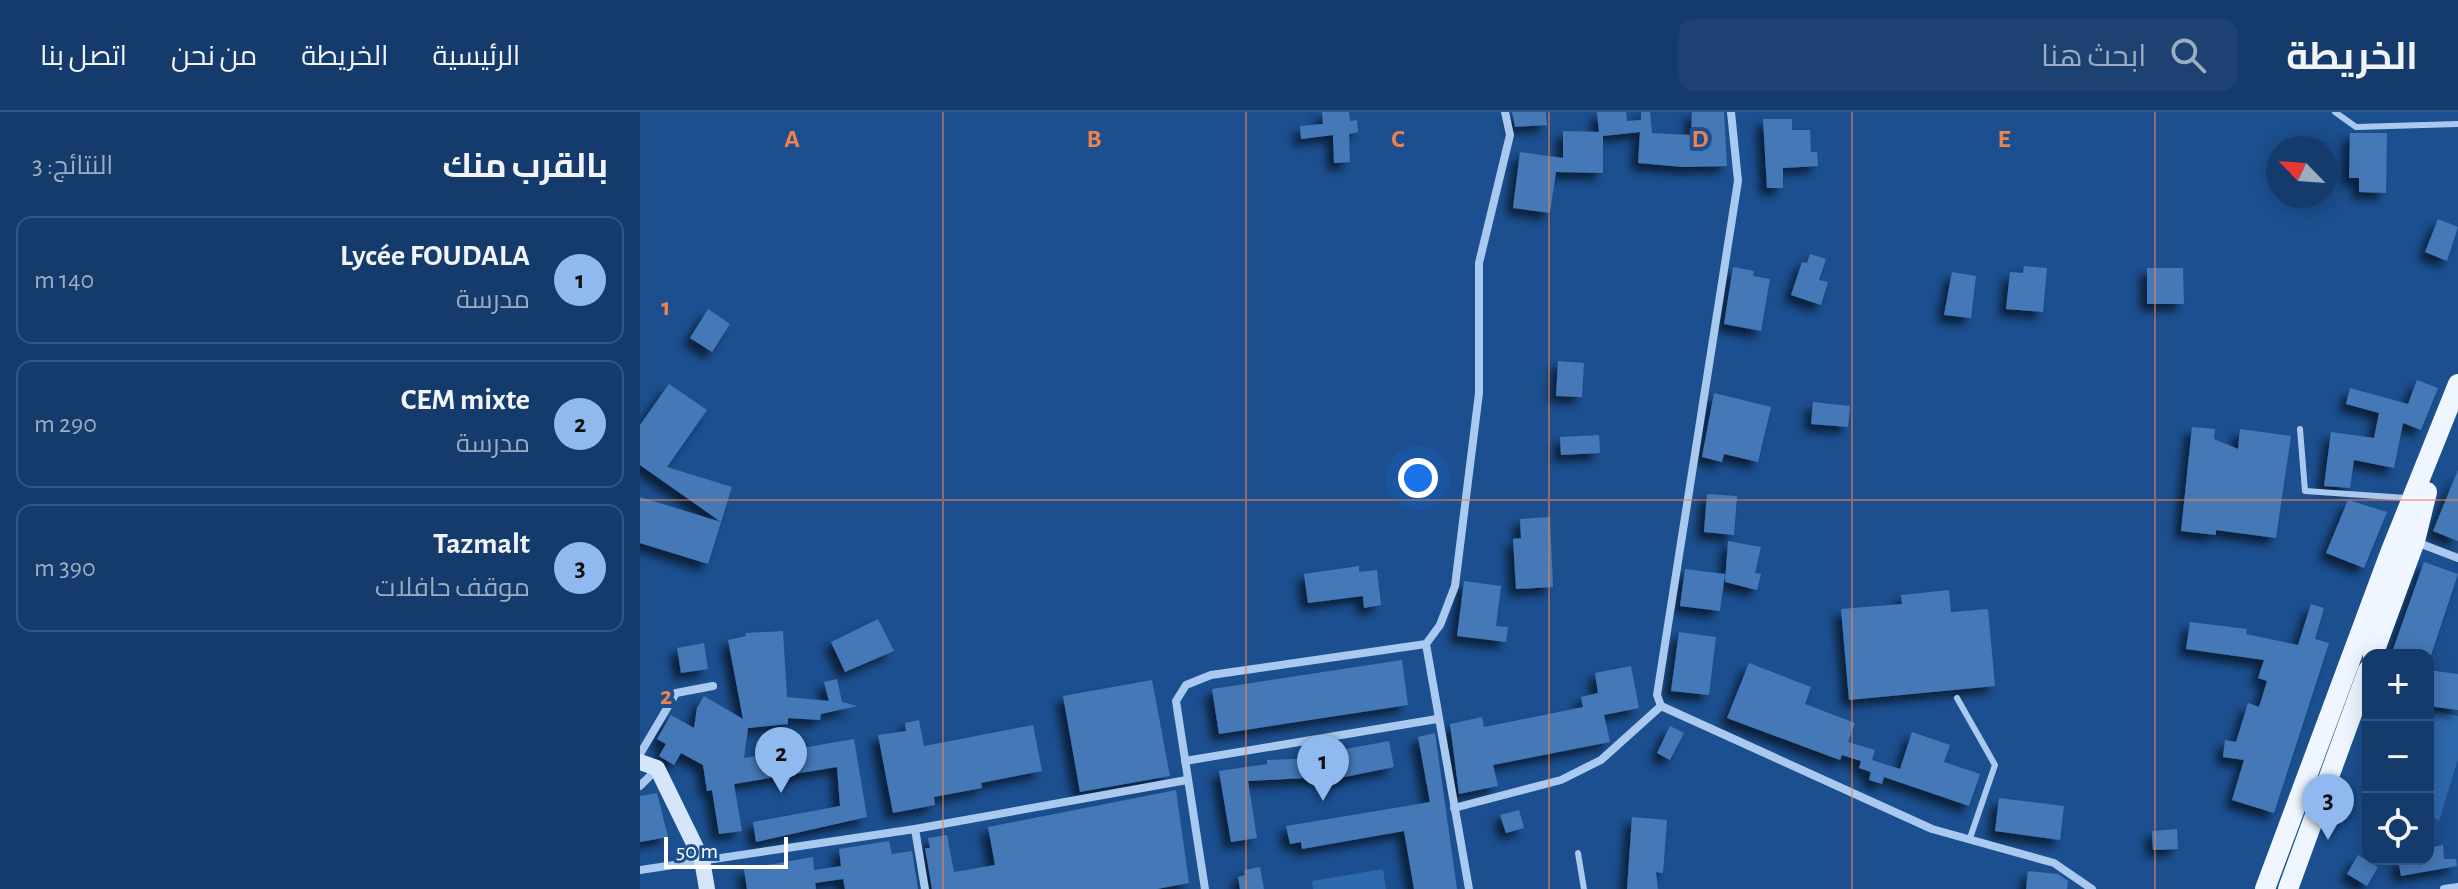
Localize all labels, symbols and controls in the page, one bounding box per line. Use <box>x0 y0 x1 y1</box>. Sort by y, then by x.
search box <box>1678 19 2238 91</box>
icon: search <box>2166 33 2210 77</box>
text: الخريطة <box>2286 39 2418 77</box>
text: ابحث هنا <box>2041 42 2146 72</box>
text: اتصل بنا <box>40 43 127 71</box>
text: من نحن <box>171 43 257 71</box>
text: الخريطة <box>301 43 389 71</box>
text: الرئيسية <box>433 43 520 71</box>
text: A <box>784 126 800 152</box>
text: B <box>1086 126 1102 152</box>
text: C <box>1391 126 1405 152</box>
text: D <box>1691 126 1709 152</box>
text: E <box>1997 126 2011 152</box>
north arrow <box>2266 136 2338 208</box>
text: بالقرب منك <box>442 150 608 184</box>
text: النتائج: 3 <box>32 153 113 179</box>
text: Lycée FOUDALA <box>340 241 530 271</box>
text: 140 m <box>34 267 94 293</box>
text: 1 <box>575 267 585 293</box>
text: مدرسة <box>456 287 530 313</box>
text: 1 <box>661 294 671 320</box>
text: CEM mixte <box>401 385 530 415</box>
text: 290 m <box>34 411 97 437</box>
text: 2 <box>574 411 586 437</box>
text: مدرسة <box>456 431 530 457</box>
your location <box>1398 458 1438 498</box>
text: Tazmalt <box>433 529 530 559</box>
text: 390 m <box>34 555 96 581</box>
text: 3 <box>574 555 586 581</box>
text: موقف حافلات <box>375 575 530 601</box>
map controls <box>2362 649 2434 865</box>
button: + <box>2362 649 2434 721</box>
text: 2 <box>660 683 672 709</box>
button: − <box>2362 721 2434 793</box>
pin: 2 <box>755 727 807 793</box>
pin: 1 <box>1297 735 1349 801</box>
pin: 3 <box>2302 774 2354 840</box>
button: locate <box>2362 793 2434 865</box>
scale bar <box>664 833 788 869</box>
text: 50 m <box>676 840 718 862</box>

